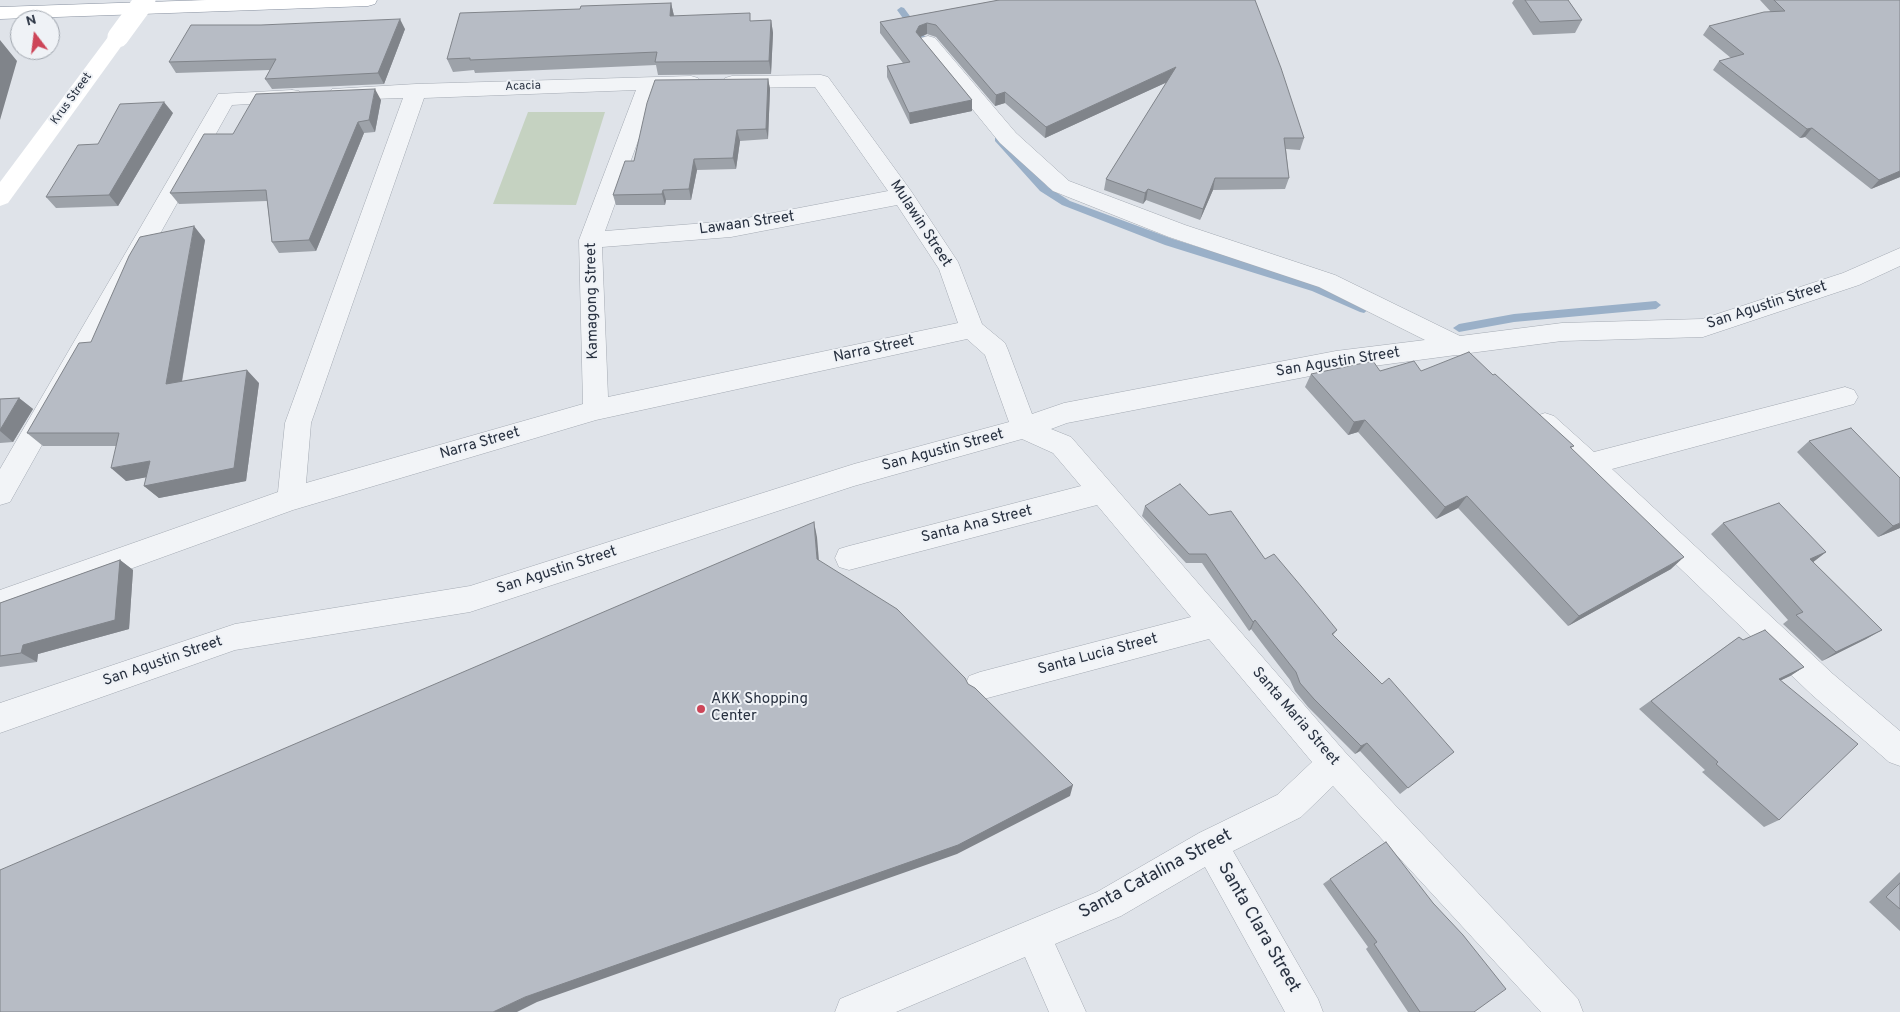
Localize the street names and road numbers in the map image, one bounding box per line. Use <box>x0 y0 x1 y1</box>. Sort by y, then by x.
street label: Krus Street <box>48 70 96 128</box>
street label: Acacia <box>505 79 541 95</box>
street label: Mulawin Street <box>885 177 955 271</box>
street label: Lawaan Street <box>698 208 796 240</box>
street label: Kamagong Street <box>583 242 603 360</box>
street label: San Agustin Street <box>1705 278 1829 334</box>
street label: Narra Street <box>832 333 916 367</box>
street label: San Agustin Street <box>1275 344 1401 382</box>
street label: Narra Street <box>438 424 522 464</box>
street label: San Agustin Street <box>880 426 1006 476</box>
street label: Santa Ana Street <box>920 503 1034 547</box>
street label: San Agustin Street <box>495 543 619 599</box>
street label: Santa Lucia Street <box>1036 630 1160 680</box>
street label: San Agustin Street <box>101 633 225 691</box>
street label: Santa Maria Street <box>1247 664 1343 770</box>
street label: Santa Catalina Street <box>1076 825 1236 925</box>
street label: Santa Clara Street <box>1212 859 1304 997</box>

